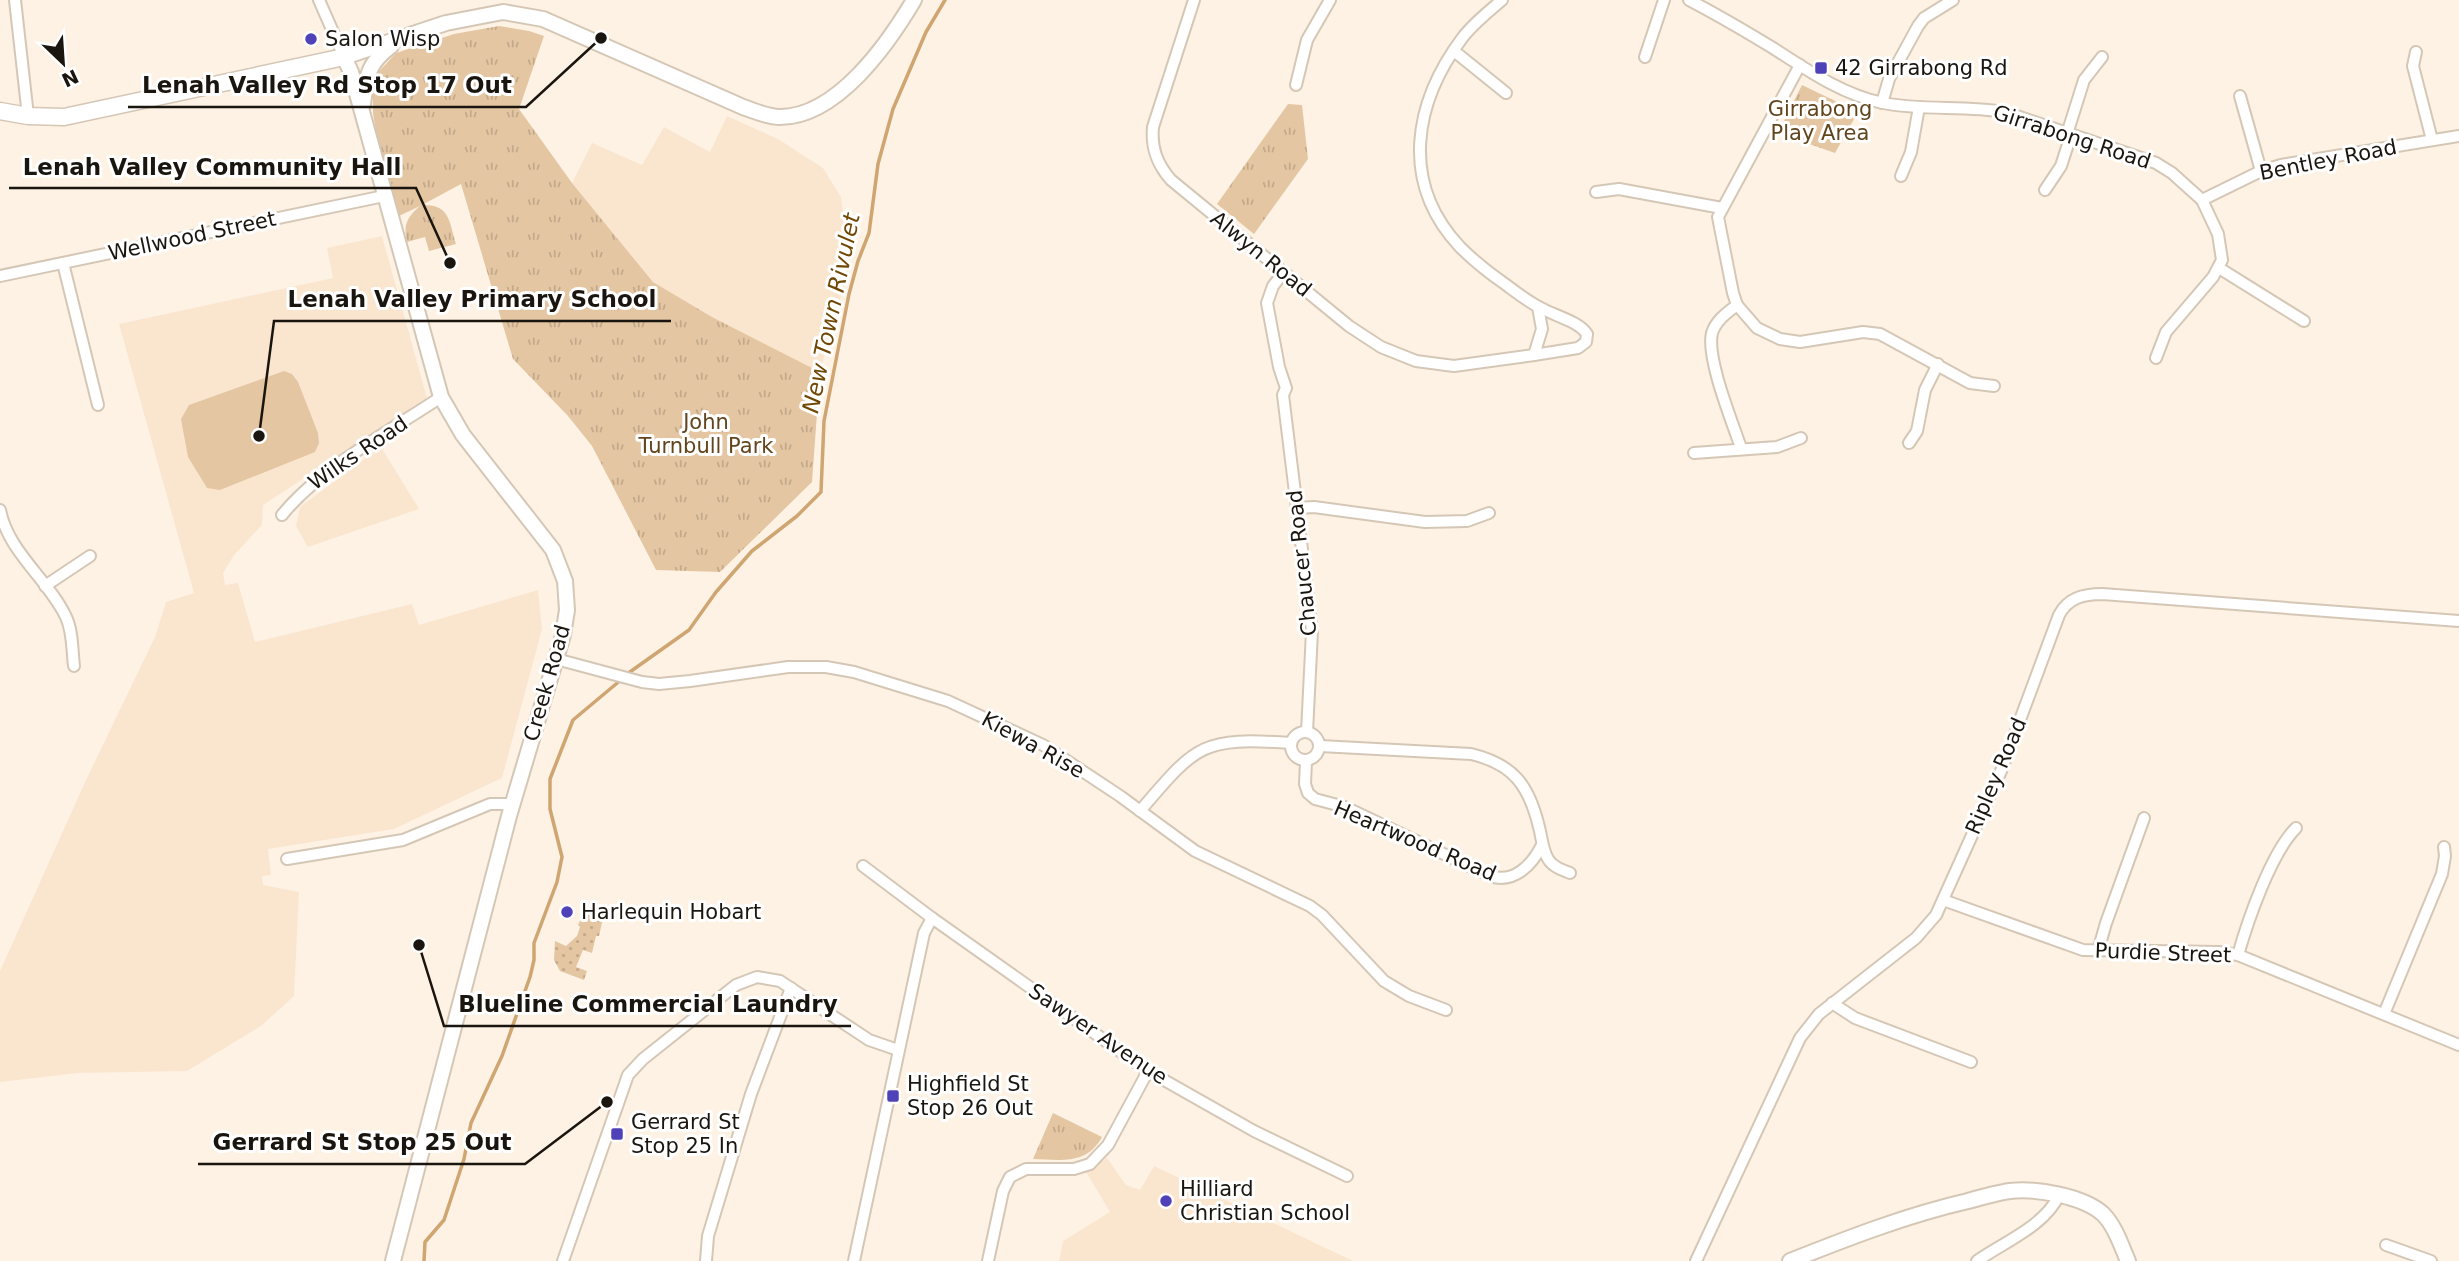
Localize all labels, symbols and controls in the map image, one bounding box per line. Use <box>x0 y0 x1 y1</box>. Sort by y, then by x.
place label: Salon Wisp <box>325 27 440 51</box>
north arrow <box>28 28 98 98</box>
marker: Salon Wisp <box>303 31 319 47</box>
place label: 42 Girrabong Rd <box>1835 56 2008 80</box>
marker: 42 Girrabong Rd <box>1813 60 1829 76</box>
callout: Lenah Valley Rd Stop 17 Out <box>128 63 526 107</box>
text: N <box>58 65 82 92</box>
text: Lenah Valley Rd Stop 17 Out <box>142 72 512 98</box>
park label: Girrabong Play Area <box>1768 97 1872 145</box>
street label: Girrabong Road <box>1990 100 2154 174</box>
street label: Bentley Road <box>2257 135 2399 185</box>
callout: Lenah Valley Community Hall <box>9 144 416 188</box>
text: Lenah Valley Community Hall <box>23 154 401 180</box>
street label: Alwyn Road <box>1206 206 1316 302</box>
street label: Wellwood Street <box>106 207 278 265</box>
water label: New Town Rivulet <box>797 210 865 415</box>
callout: Lenah Valley Primary School <box>274 277 671 321</box>
text: Lenah Valley Primary School <box>288 286 656 312</box>
park label: John Turnbull Park <box>638 410 774 458</box>
street label: Wilks Road <box>304 411 412 495</box>
street label: Chaucer Road <box>1282 489 1322 637</box>
street label: Creek Road <box>519 622 575 744</box>
street label: Kiewa Rise <box>978 707 1088 783</box>
street label: Ripley Road <box>1961 714 2031 838</box>
street label: Heartwood Road <box>1330 796 1500 886</box>
place label: Harlequin Hobart <box>581 900 761 924</box>
marker: Harlequin Hobart <box>559 904 575 920</box>
street label: Purdie Street <box>2094 939 2232 967</box>
street label: Sawyer Avenue <box>1024 979 1172 1089</box>
callout: Blueline Commercial Laundry <box>444 982 851 1026</box>
text: Blueline Commercial Laundry <box>458 991 838 1017</box>
place label: Highfield St Stop 26 Out <box>907 1072 1033 1120</box>
marker: Highfield St Stop 26 Out <box>885 1088 901 1104</box>
place label: Gerrard St Stop 25 In <box>631 1110 740 1158</box>
callout: Gerrard St Stop 25 Out <box>198 1120 525 1164</box>
marker: Gerrard St Stop 25 In <box>609 1126 625 1142</box>
text: Gerrard St Stop 25 Out <box>213 1129 511 1155</box>
place label: Hilliard Christian School <box>1180 1177 1350 1225</box>
marker: Hilliard Christian School <box>1158 1193 1174 1209</box>

